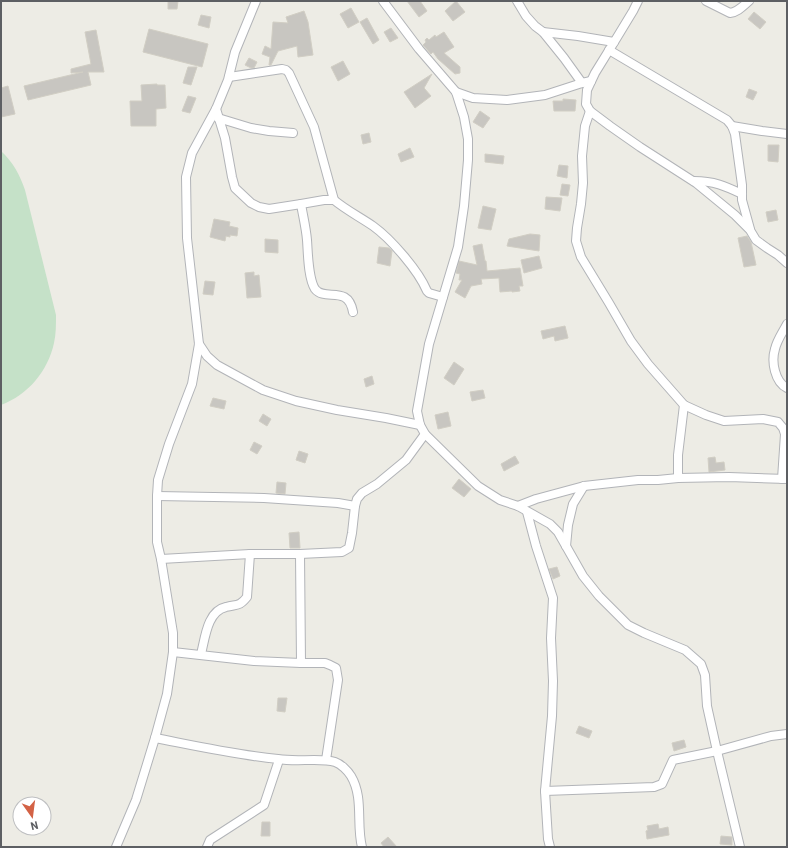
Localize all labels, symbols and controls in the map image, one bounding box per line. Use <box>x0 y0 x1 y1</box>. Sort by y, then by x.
north arrow <box>12 796 52 836</box>
text: N <box>29 819 40 833</box>

